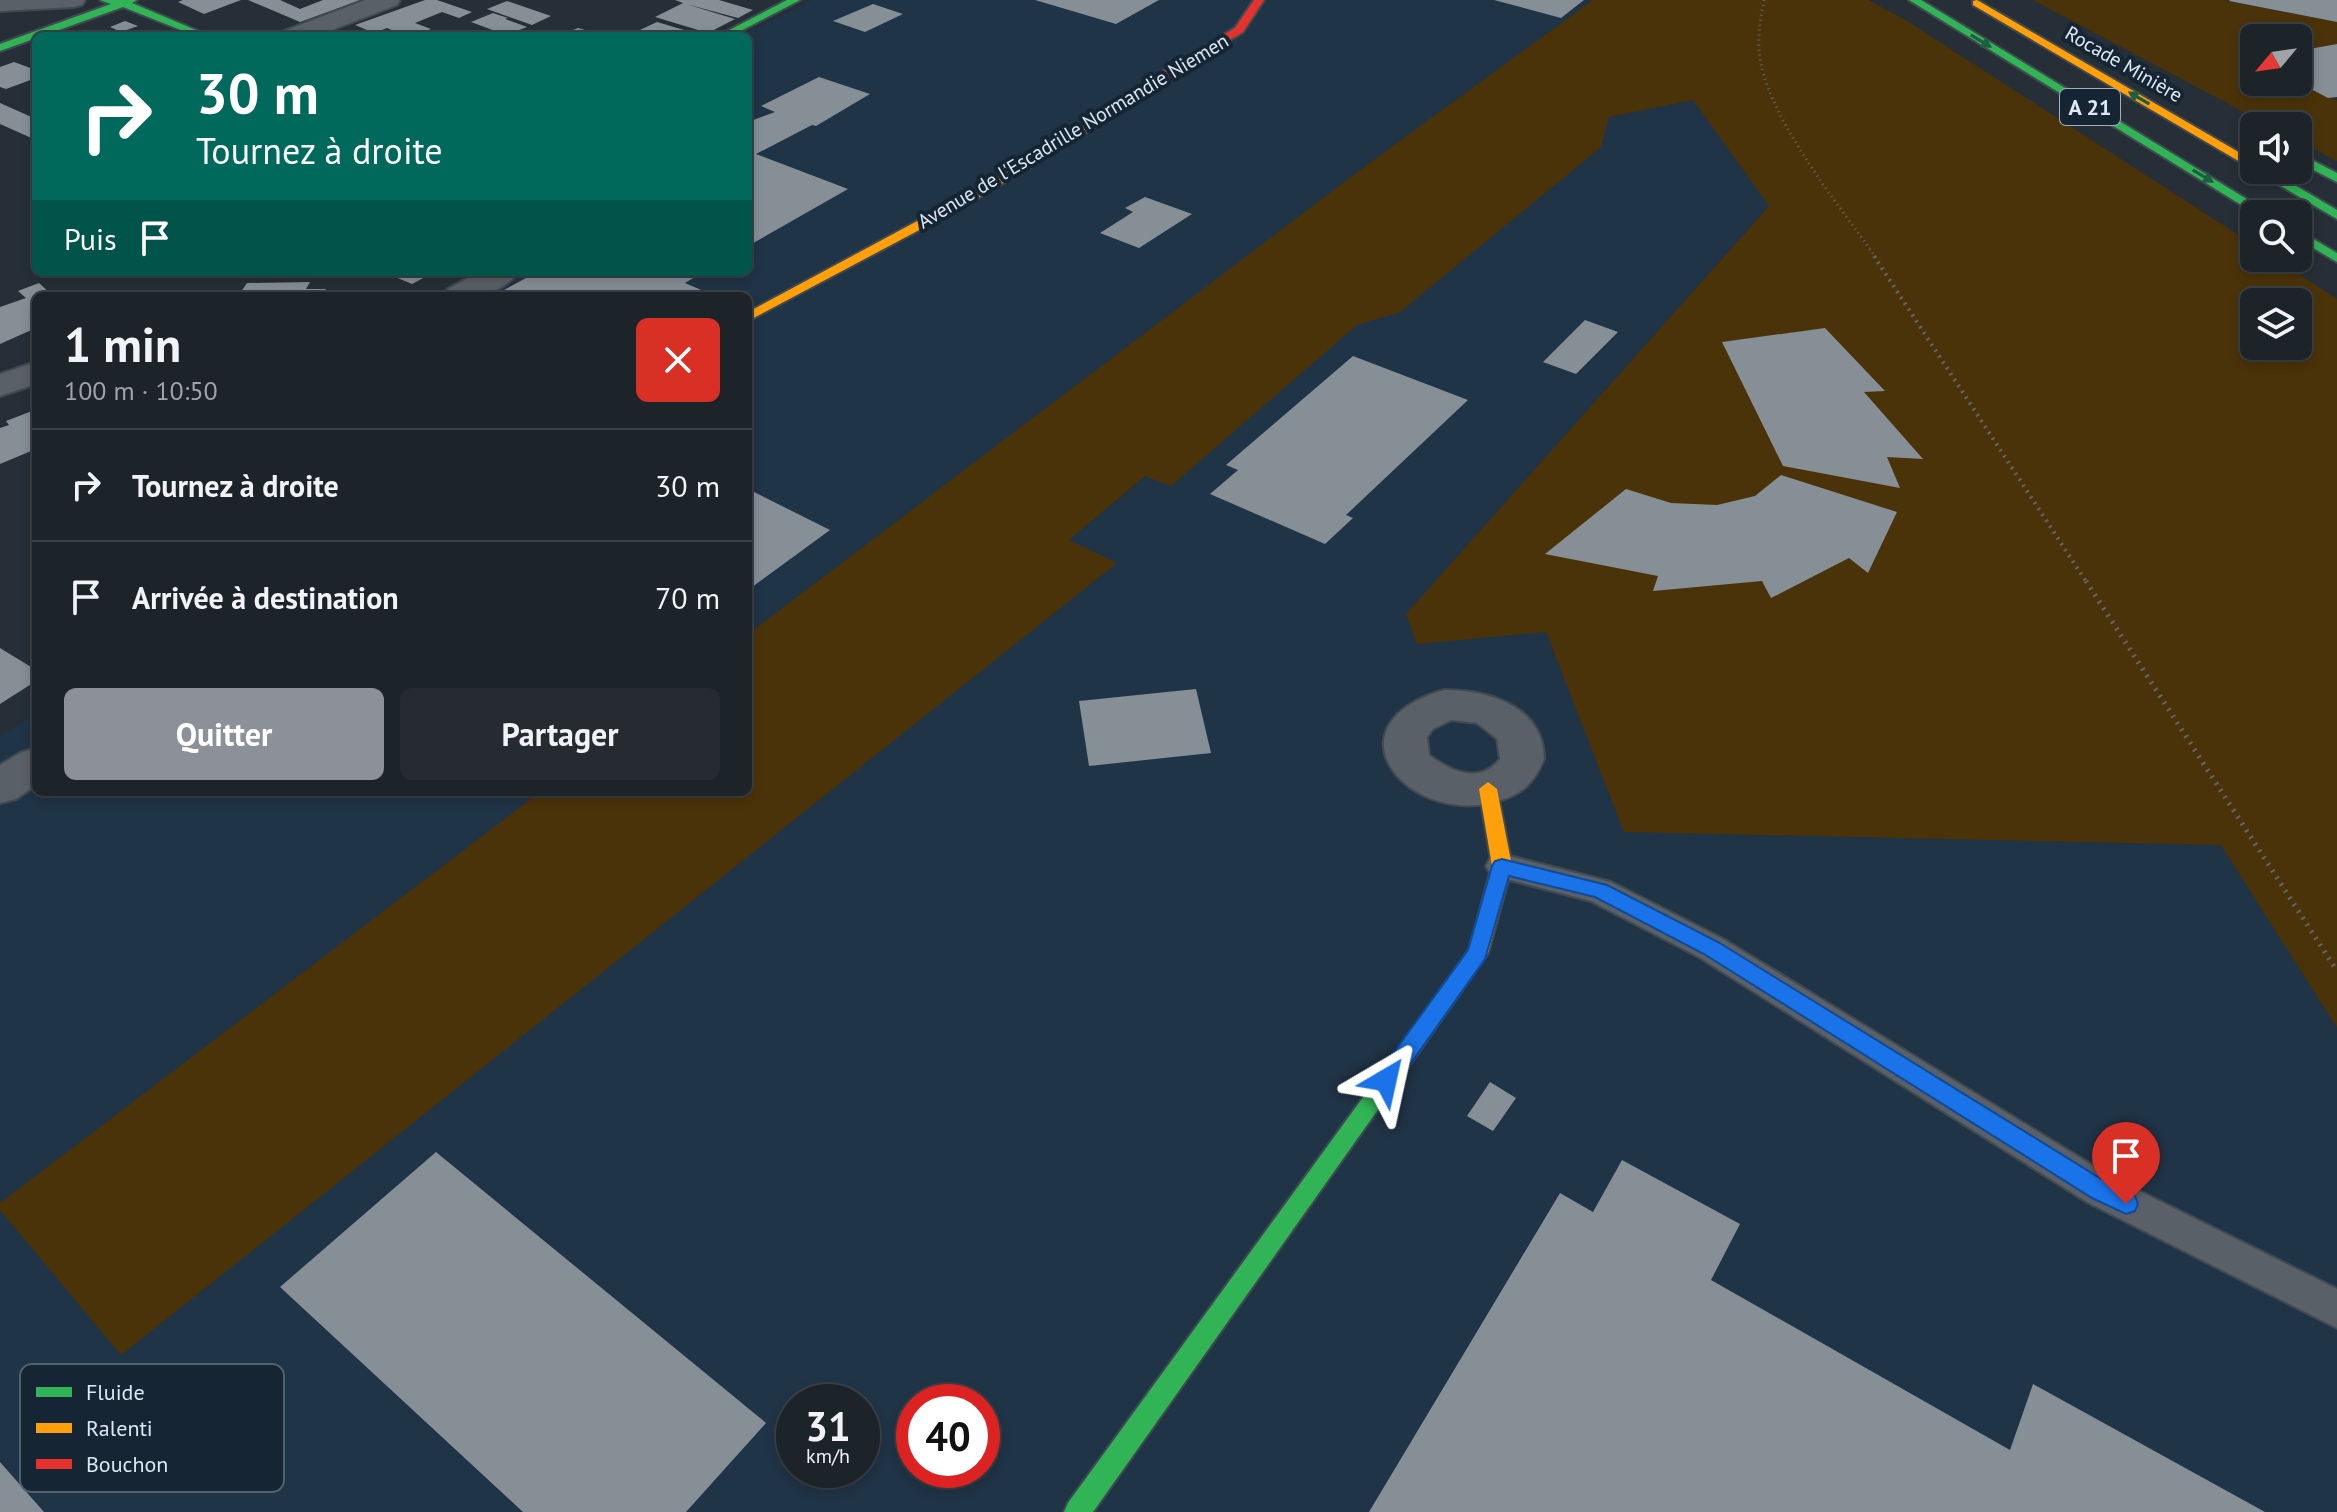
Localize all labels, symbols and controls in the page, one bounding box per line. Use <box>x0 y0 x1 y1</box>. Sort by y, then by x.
street label: Rocade Minière <box>2061 20 2187 108</box>
north arrow <box>2240 24 2312 96</box>
map controls <box>2240 24 2312 360</box>
street label: Avenue de l'Escadrille Normandie Niemen <box>913 28 1233 234</box>
one-way arrow <box>1970 33 1992 47</box>
text: 30 m <box>196 57 319 129</box>
icon: right <box>64 64 168 168</box>
road number: A 21 <box>2060 89 2120 125</box>
one-way arrow <box>2127 91 2150 105</box>
button: sound <box>2240 112 2312 184</box>
text: Tournez à droite <box>196 127 443 174</box>
one-way arrow <box>2192 169 2214 183</box>
button: search <box>2240 200 2312 272</box>
icon: arrive <box>133 216 177 260</box>
text: Puis <box>64 219 117 258</box>
button: layers <box>2240 288 2312 360</box>
text: 1 min <box>64 313 181 375</box>
button: close <box>636 318 720 402</box>
text: 100 m · 10:50 <box>64 374 218 407</box>
icon: right <box>64 463 108 507</box>
text: Tournez à droite <box>132 466 339 505</box>
text: 30 m <box>655 466 720 505</box>
icon: arrive <box>64 575 108 619</box>
text: Arrivée à destination <box>132 578 399 617</box>
text: 70 m <box>655 578 720 617</box>
button: Quitter <box>64 688 384 780</box>
button: Partager <box>400 688 720 780</box>
position arrow <box>1344 1038 1428 1122</box>
pin <box>2092 1122 2160 1204</box>
icon: arrive <box>2104 1134 2148 1178</box>
legend <box>20 1364 284 1492</box>
text: Fluide <box>86 1378 145 1406</box>
speed limit sign: 40 <box>896 1384 1000 1488</box>
text: 31 <box>805 1400 851 1452</box>
text: Ralenti <box>86 1414 153 1442</box>
text: km/h <box>806 1443 850 1469</box>
text: Bouchon <box>86 1450 168 1478</box>

